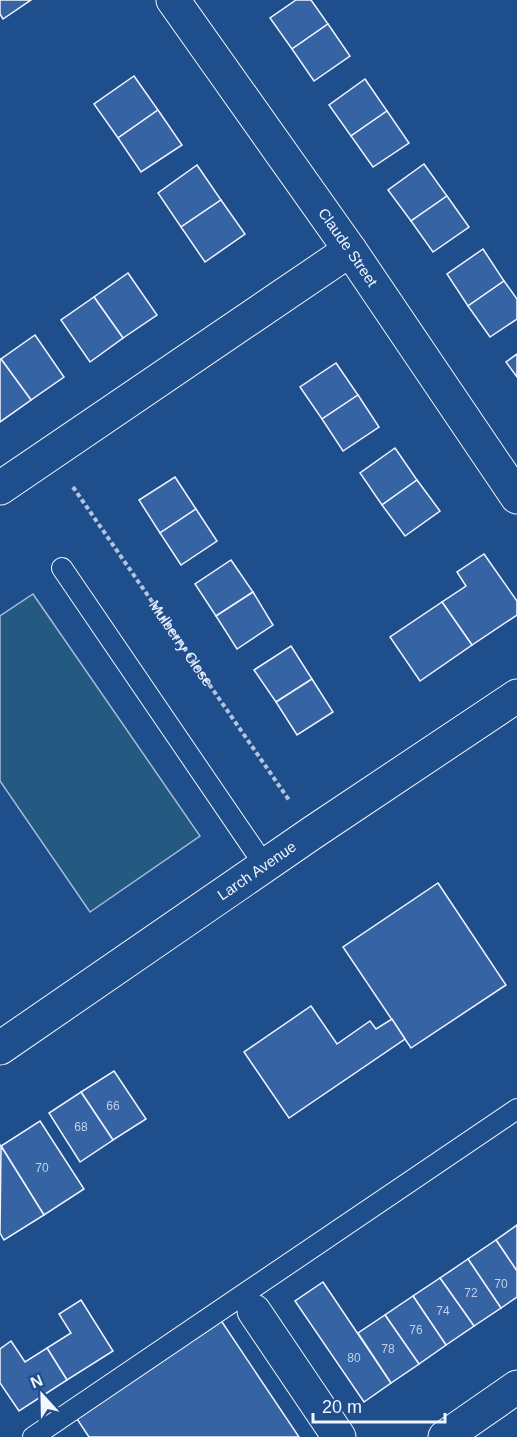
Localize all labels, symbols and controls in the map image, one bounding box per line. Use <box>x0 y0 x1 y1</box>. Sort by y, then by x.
street label: Claude Street <box>315 205 382 290</box>
street label: Mulberry Close <box>146 597 217 689</box>
street label: Larch Avenue <box>214 838 299 904</box>
house number: 66 <box>106 1099 120 1113</box>
house number: 68 <box>74 1120 88 1134</box>
house number: 70 <box>35 1161 49 1175</box>
house number: 70 <box>494 1277 508 1291</box>
house number: 72 <box>464 1286 478 1300</box>
house number: 74 <box>436 1304 450 1318</box>
house number: 76 <box>409 1323 423 1337</box>
house number: 78 <box>381 1342 395 1356</box>
house number: 80 <box>347 1351 361 1365</box>
north arrow <box>12 1365 72 1425</box>
text: N <box>28 1372 45 1392</box>
scale bar <box>313 1386 445 1424</box>
text: 20 m <box>322 1397 362 1417</box>

